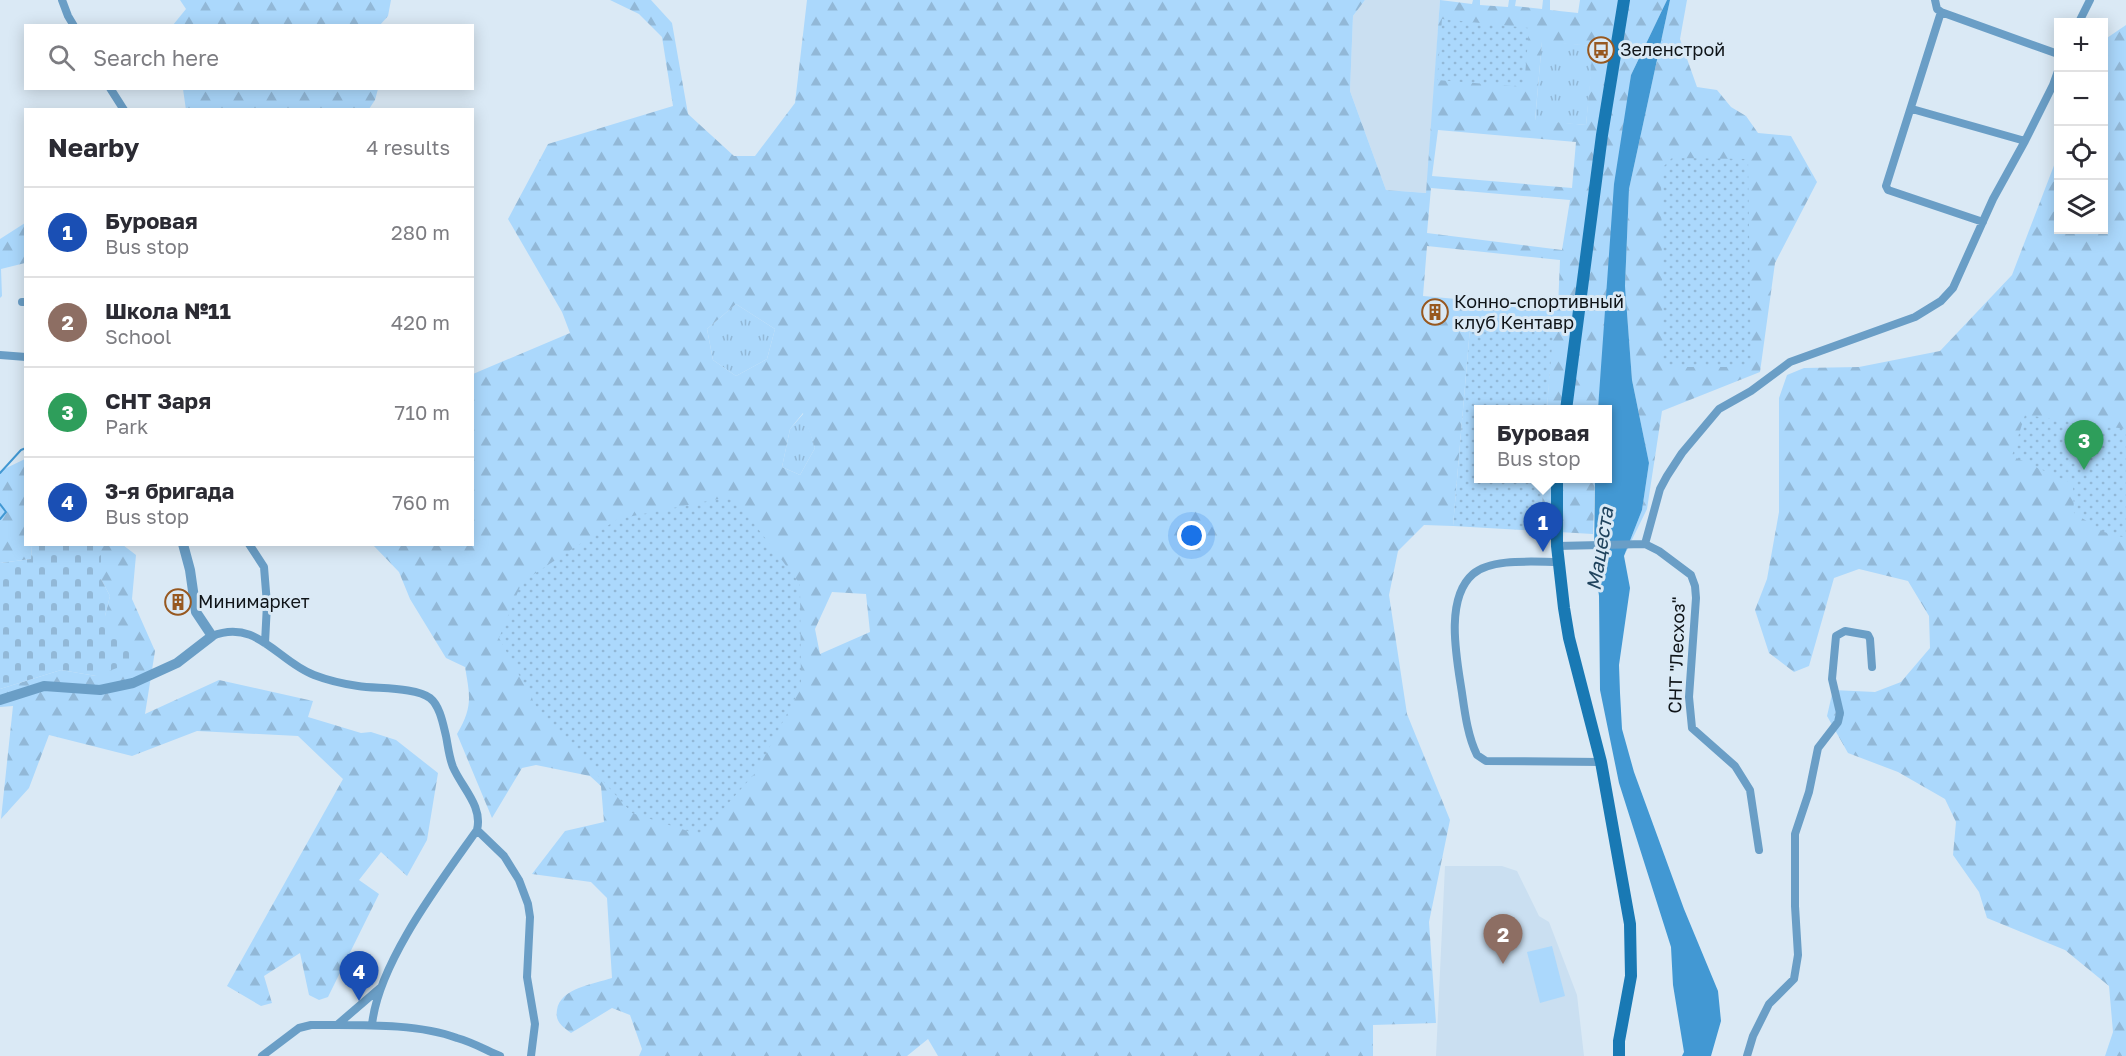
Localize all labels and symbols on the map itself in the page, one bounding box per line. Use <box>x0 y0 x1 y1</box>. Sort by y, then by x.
bus stop icon: Зеленстрой <box>1586 35 1616 65</box>
place label: Зеленстрой <box>1620 38 1725 60</box>
place label: Конно-спортивный клуб Кентавр <box>1454 290 1624 333</box>
building icon: Конно-спортивный клуб Кентавр <box>1420 297 1450 327</box>
pin: 3 <box>2064 420 2104 470</box>
pin: 1 <box>1524 502 1562 552</box>
water label: Мацеста <box>1581 505 1618 592</box>
your location <box>1177 521 1206 550</box>
building icon: Минимаркет <box>163 587 193 617</box>
place label: Минимаркет <box>198 590 310 612</box>
street label: СНТ "Лесхоз" <box>1663 596 1689 714</box>
pin: 2 <box>1484 914 1522 964</box>
pin: 4 <box>340 952 378 1001</box>

